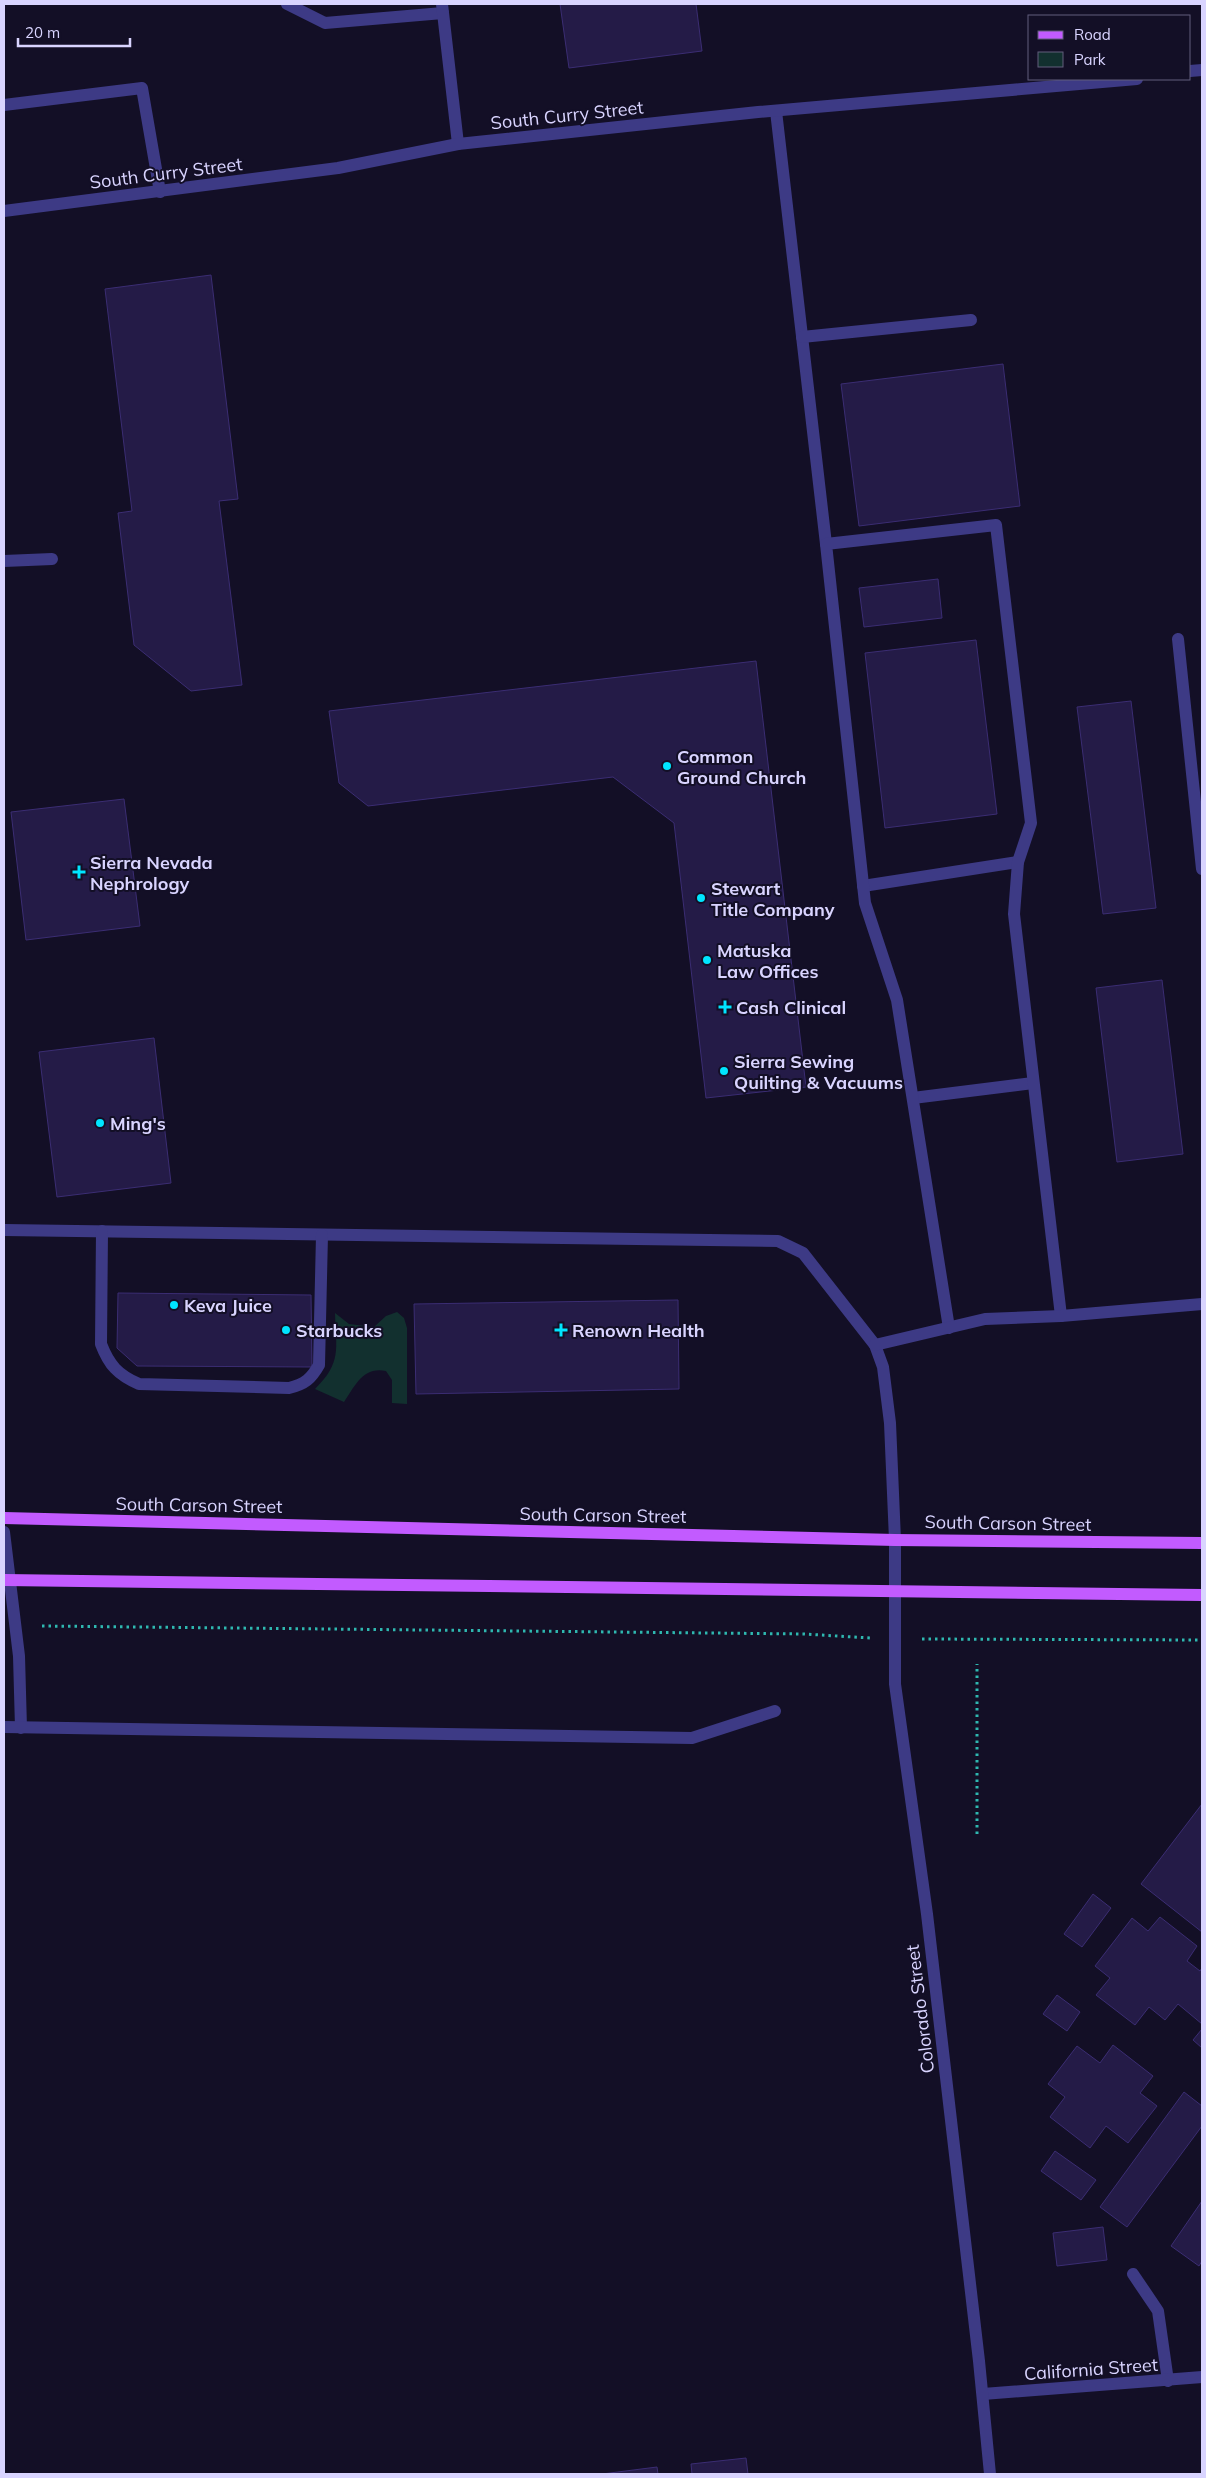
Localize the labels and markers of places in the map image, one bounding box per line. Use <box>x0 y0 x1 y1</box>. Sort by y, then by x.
place label: Common Ground Church <box>677 745 806 789</box>
marker: Common Ground Church <box>661 760 673 772</box>
place label: Sierra Nevada Nephrology <box>90 851 213 895</box>
marker: Sierra Nevada Nephrology <box>72 865 86 879</box>
place label: Stewart Title Company <box>711 877 835 921</box>
marker: Stewart Title Company <box>695 892 707 904</box>
place label: Matuska Law Offices <box>717 939 818 983</box>
marker: Matuska Law Offices <box>701 954 713 966</box>
place label: Cash Clinical <box>736 996 846 1019</box>
marker: Cash Clinical <box>718 1000 732 1014</box>
place label: Sierra Sewing Quilting & Vacuums <box>734 1050 903 1094</box>
marker: Sierra Sewing Quilting & Vacuums <box>718 1065 730 1077</box>
place label: Ming's <box>110 1112 166 1135</box>
marker: Ming's <box>94 1117 106 1129</box>
place label: Keva Juice <box>184 1294 272 1317</box>
marker: Keva Juice <box>168 1299 180 1311</box>
place label: Starbucks <box>296 1319 382 1342</box>
place label: Renown Health <box>572 1319 705 1342</box>
marker: Renown Health <box>554 1323 568 1337</box>
marker: Starbucks <box>280 1324 292 1336</box>

